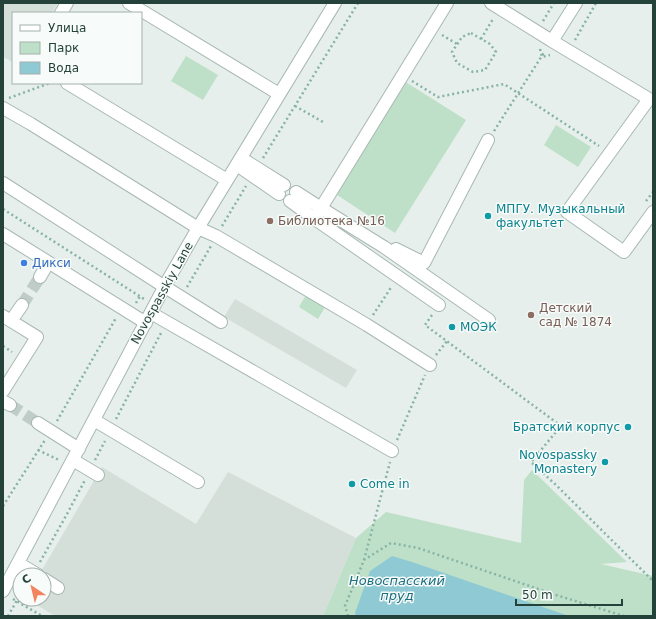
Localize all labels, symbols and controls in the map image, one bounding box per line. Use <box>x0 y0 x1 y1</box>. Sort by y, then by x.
legend <box>12 12 142 84</box>
text: Улица <box>48 21 86 35</box>
text: Парк <box>48 41 79 55</box>
text: Вода <box>48 61 79 75</box>
place label: МПГУ. Музыкальный факультет <box>496 202 625 230</box>
marker: МПГУ. Музыкальный факультет <box>483 211 493 221</box>
place label: Библиотека №16 <box>278 214 385 228</box>
marker: Библиотека №16 <box>265 216 275 226</box>
street label: Novospasskiy Lane <box>128 239 196 347</box>
place label: Дикси <box>32 256 71 270</box>
marker: Дикси <box>19 258 29 268</box>
place label: Детский сад № 1874 <box>539 301 612 329</box>
marker: Детский сад № 1874 <box>526 310 536 320</box>
place label: МОЭК <box>460 320 497 334</box>
marker: МОЭК <box>447 322 457 332</box>
place label: Братский корпус <box>513 420 620 434</box>
marker: Братский корпус <box>623 422 633 432</box>
place label: Novospassky Monastery <box>519 448 597 476</box>
marker: Novospassky Monastery <box>600 457 610 467</box>
place label: Come in <box>360 477 410 491</box>
marker: Come in <box>347 479 357 489</box>
north arrow <box>12 567 52 607</box>
text: С <box>20 572 34 587</box>
water label: Новоспасский пруд <box>349 573 445 603</box>
scale bar <box>516 581 622 607</box>
text: 50 m <box>522 588 553 602</box>

